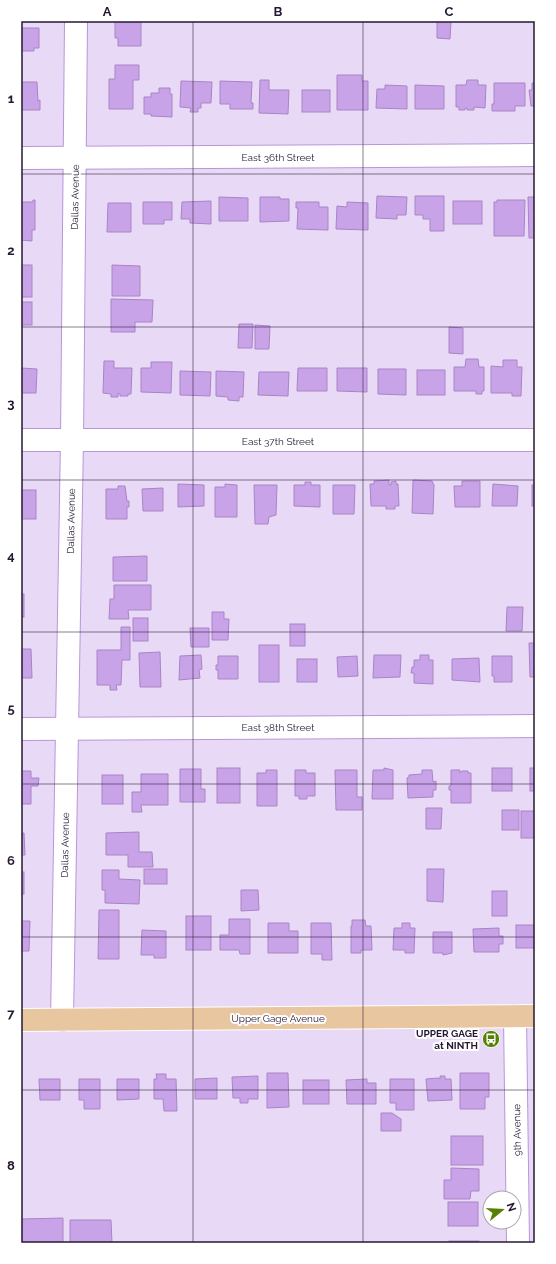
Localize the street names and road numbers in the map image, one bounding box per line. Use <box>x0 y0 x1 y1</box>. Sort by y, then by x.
street label: East 36th Street <box>241 152 315 163</box>
street label: Dallas Avenue <box>69 164 81 230</box>
street label: East 37th Street <box>242 436 315 447</box>
street label: Dallas Avenue <box>65 488 77 554</box>
street label: East 38th Street <box>242 722 315 733</box>
street label: Dallas Avenue <box>59 812 71 878</box>
street label: Upper Gage Avenue <box>231 1013 325 1024</box>
street label: 9th Avenue <box>511 1104 523 1156</box>

